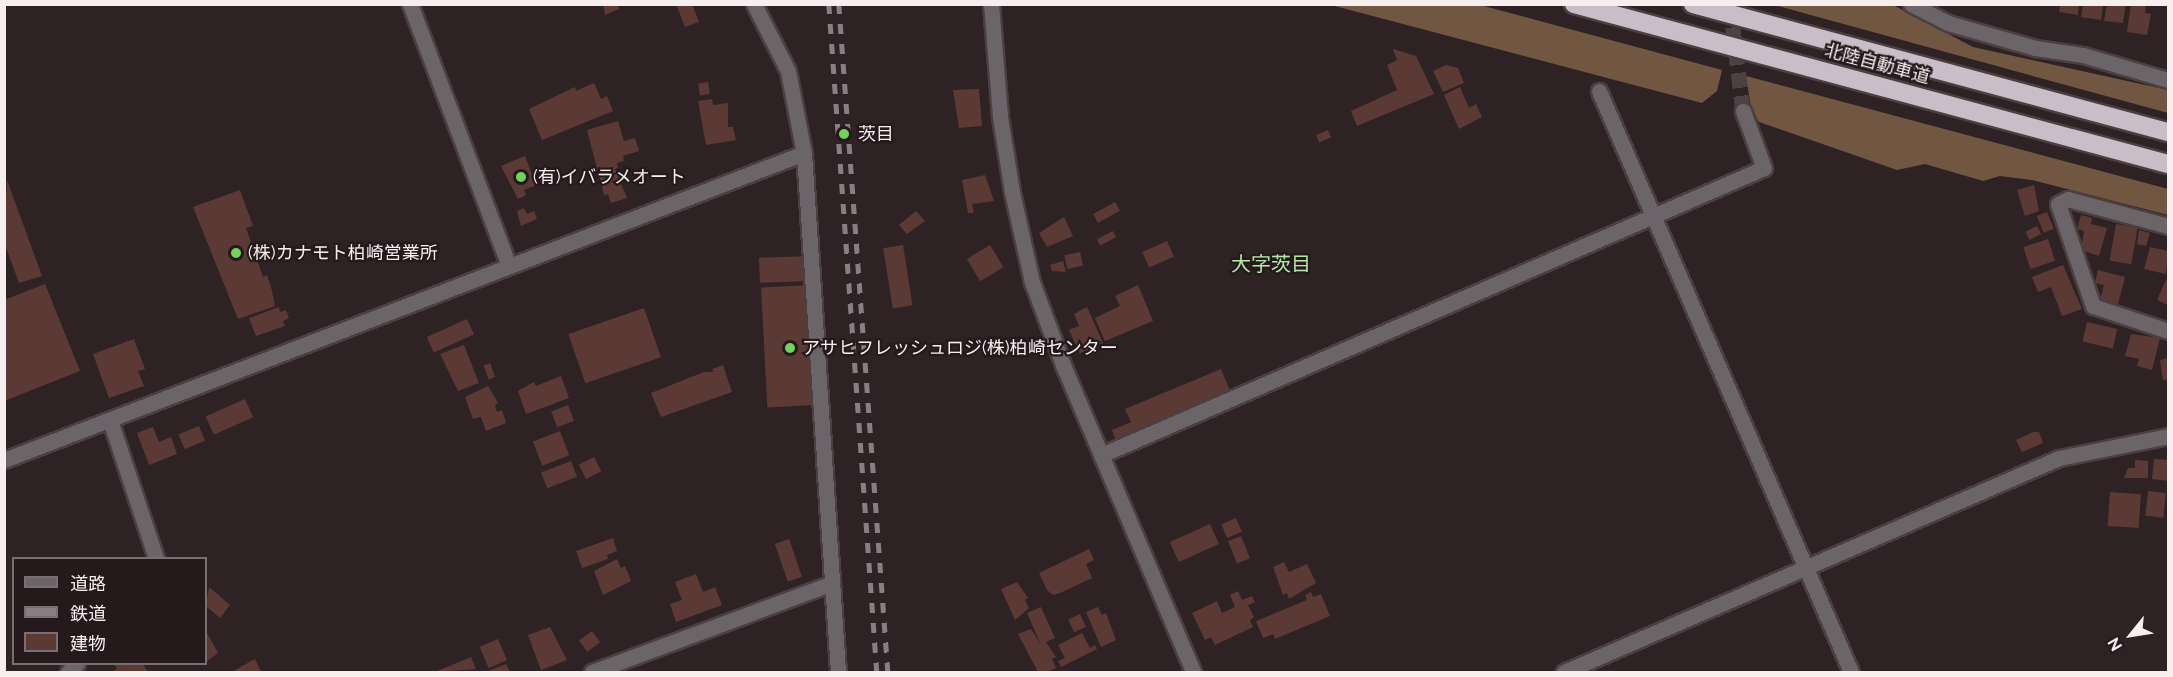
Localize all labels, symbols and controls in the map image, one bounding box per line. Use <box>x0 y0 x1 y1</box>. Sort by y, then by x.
street label: 北陸自動車道 <box>1822 40 1932 88</box>
place label: 茨目 <box>858 123 894 145</box>
marker: 茨目 <box>835 125 853 143</box>
place label: (有)イバラメオート <box>533 166 687 188</box>
marker: (有)イバラメオート <box>514 170 528 184</box>
place label: (株)カナモト柏崎営業所 <box>248 242 438 264</box>
marker: (株)カナモト柏崎営業所 <box>229 246 243 260</box>
district label: 大字茨目 <box>1231 252 1311 276</box>
place label: アサヒフレッシュロジ(株)柏崎センター <box>802 337 1118 359</box>
marker: アサヒフレッシュロジ(株)柏崎センター <box>783 341 797 355</box>
legend <box>12 557 207 665</box>
text: 道路 <box>70 573 106 594</box>
text: 鉄道 <box>70 603 106 624</box>
north arrow <box>2101 605 2161 665</box>
text: 建物 <box>70 633 106 654</box>
text: N <box>2104 634 2126 654</box>

